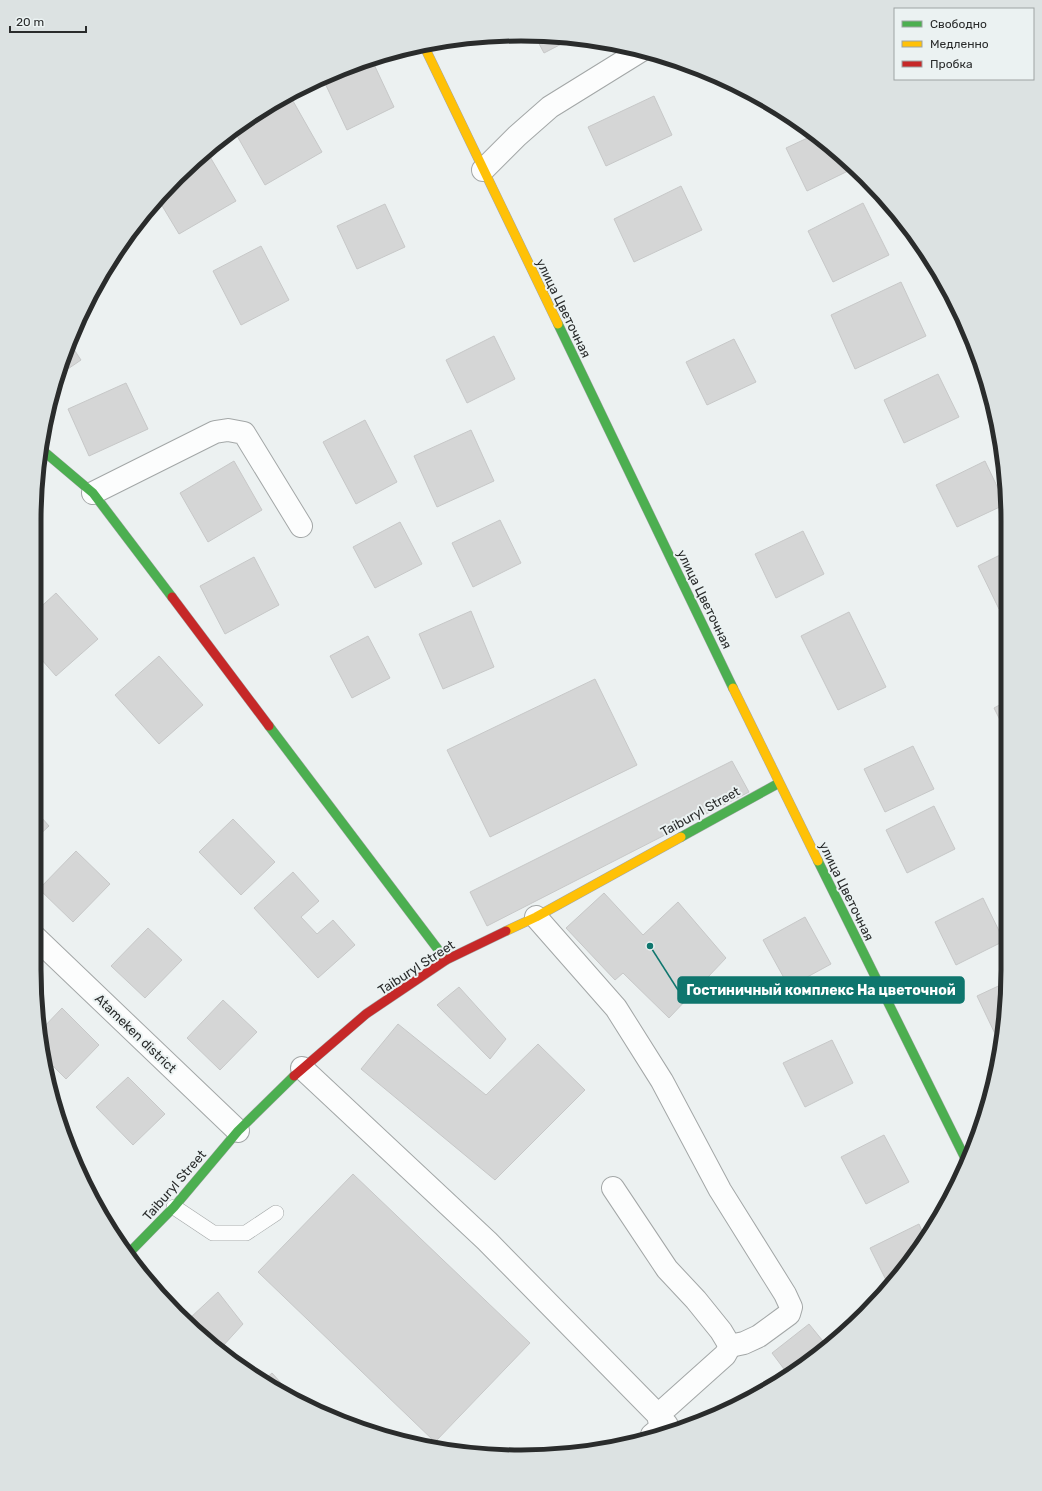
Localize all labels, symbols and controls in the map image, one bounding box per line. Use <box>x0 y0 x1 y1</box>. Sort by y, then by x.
scale bar <box>10 8 86 34</box>
legend <box>894 8 1034 80</box>
text: 20 m <box>16 15 44 29</box>
text: Свободно <box>930 17 987 31</box>
text: Медленно <box>930 37 989 51</box>
text: Пробка <box>930 57 973 71</box>
street label: улица Цветочная <box>533 256 594 360</box>
street label: улица Цветочная <box>674 547 735 651</box>
street label: Taiburyl Street <box>658 783 742 839</box>
street label: улица Цветочная <box>816 839 877 943</box>
street label: Taiburyl Street <box>375 937 457 998</box>
callout: Гостиничный комплекс На цветочной <box>678 977 964 1003</box>
text: Гостиничный комплекс На цветочной <box>686 982 956 999</box>
street label: Atameken district <box>92 991 179 1076</box>
street label: Taiburyl Street <box>140 1147 209 1224</box>

